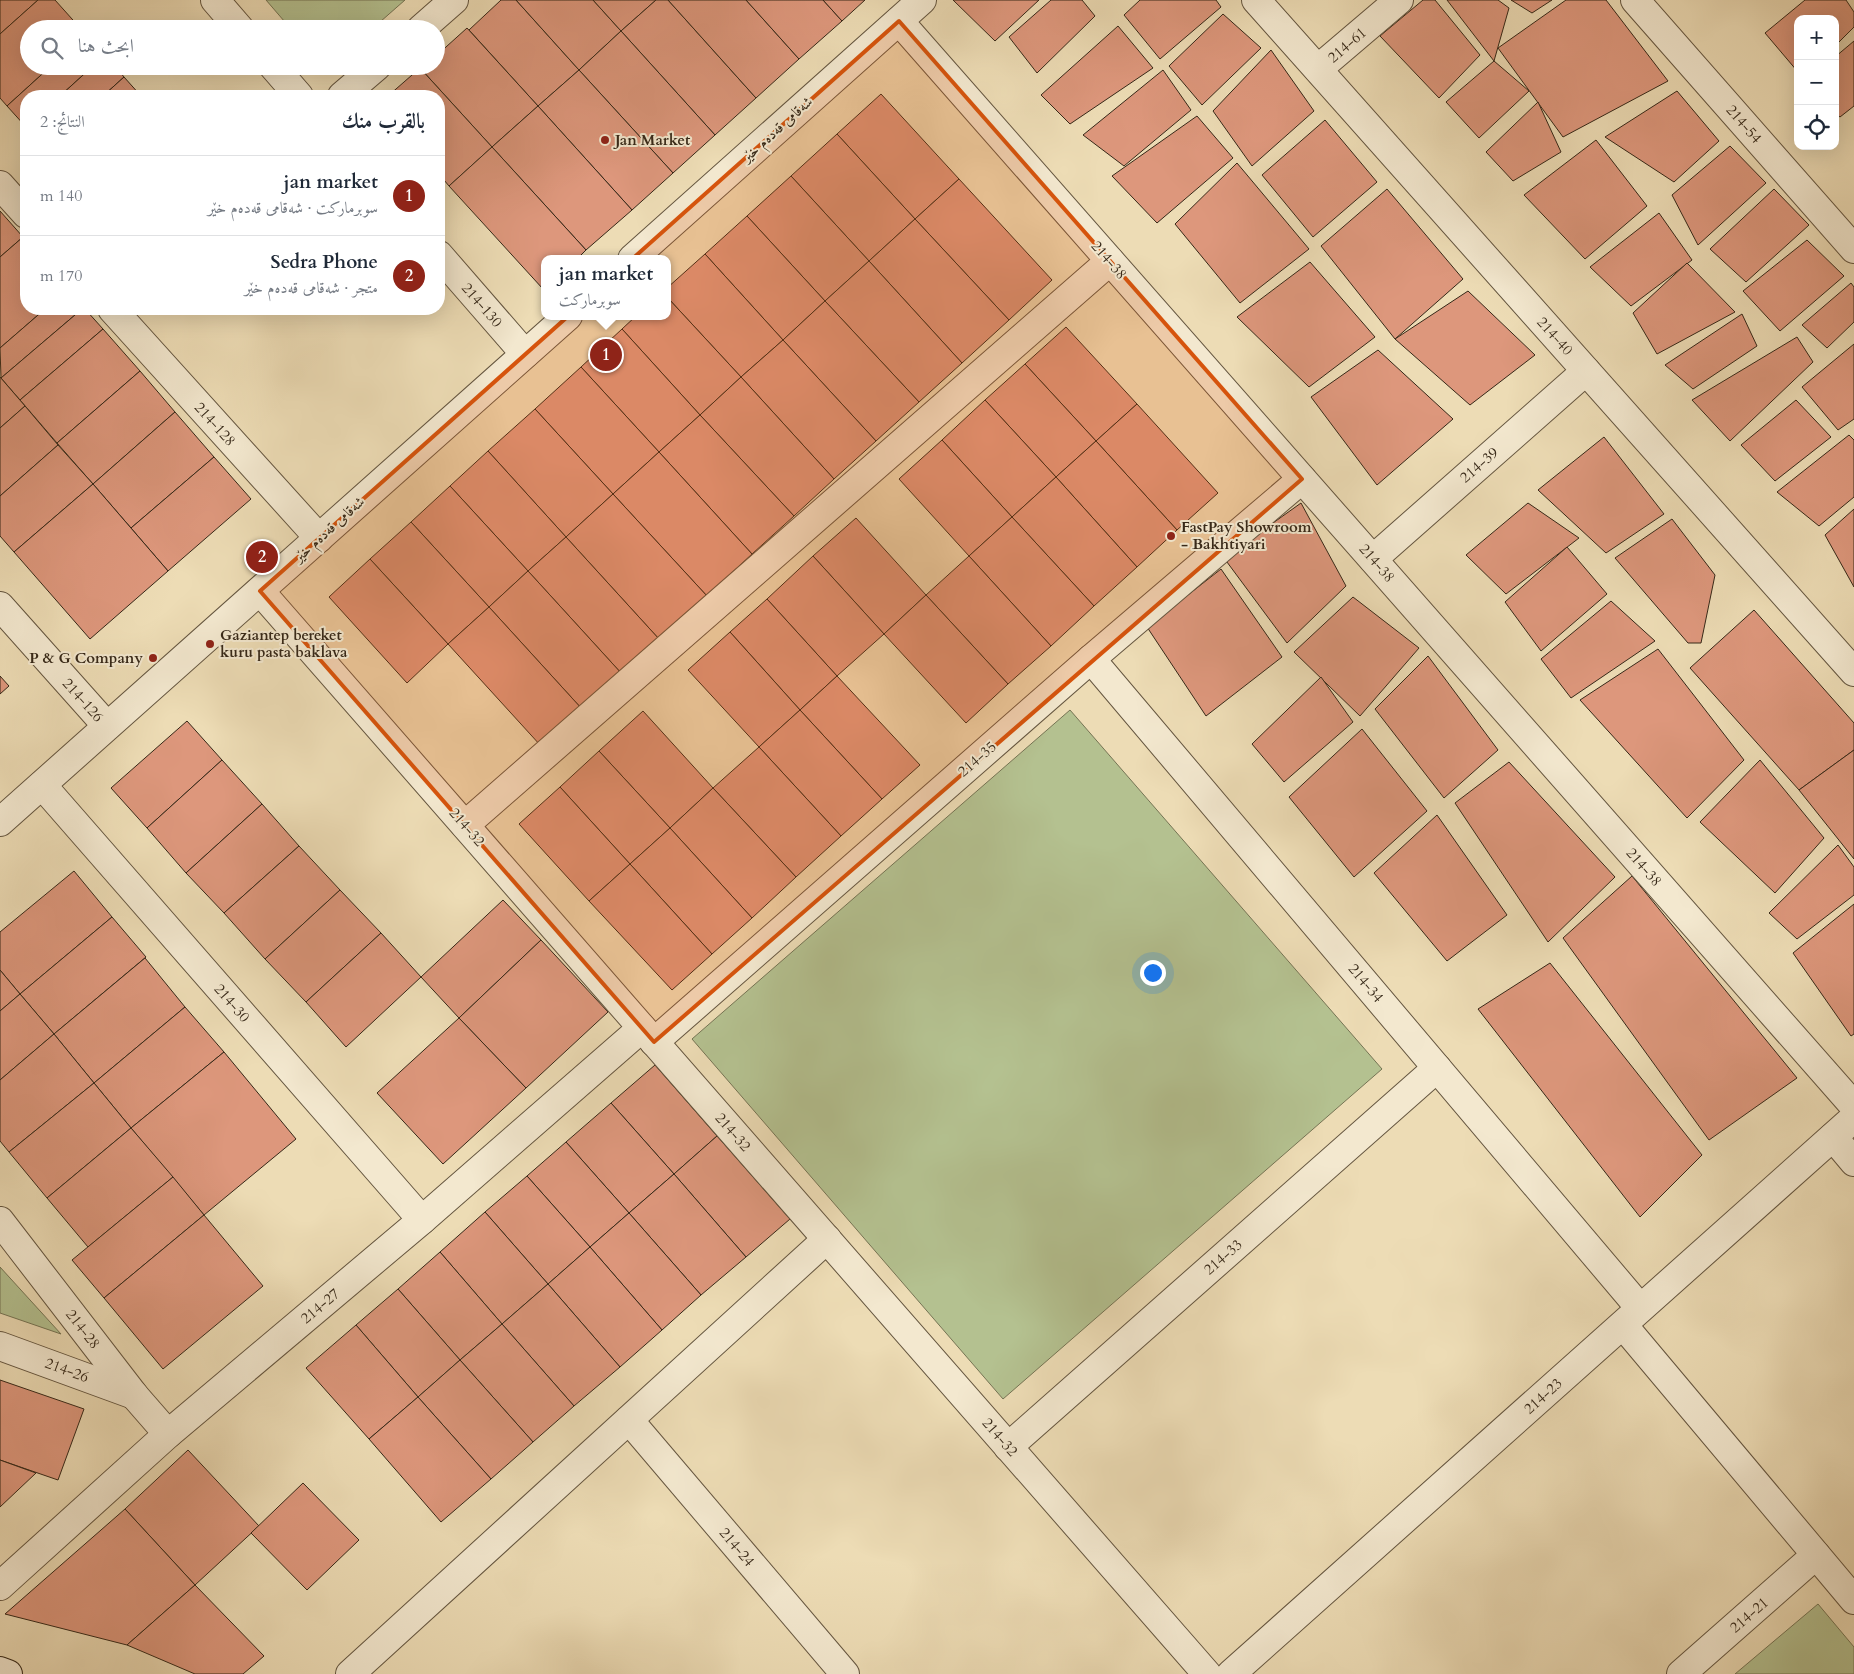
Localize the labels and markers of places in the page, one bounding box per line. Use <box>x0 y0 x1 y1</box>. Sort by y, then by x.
place label: Jan Market <box>613 130 691 150</box>
marker: Jan Market <box>599 134 611 146</box>
pin: 1 <box>590 336 622 374</box>
place label: FastPay Showroom - Bakhtiyari <box>1181 517 1312 554</box>
marker: FastPay Showroom - Bakhtiyari <box>1165 530 1177 542</box>
pin: 2 <box>246 538 278 576</box>
place label: Gaziantep bereket kuru pasta baklava <box>220 625 348 662</box>
marker: Gaziantep bereket kuru pasta baklava <box>204 638 216 650</box>
place label: P & G Company <box>29 648 143 668</box>
marker: P & G Company <box>147 652 159 664</box>

